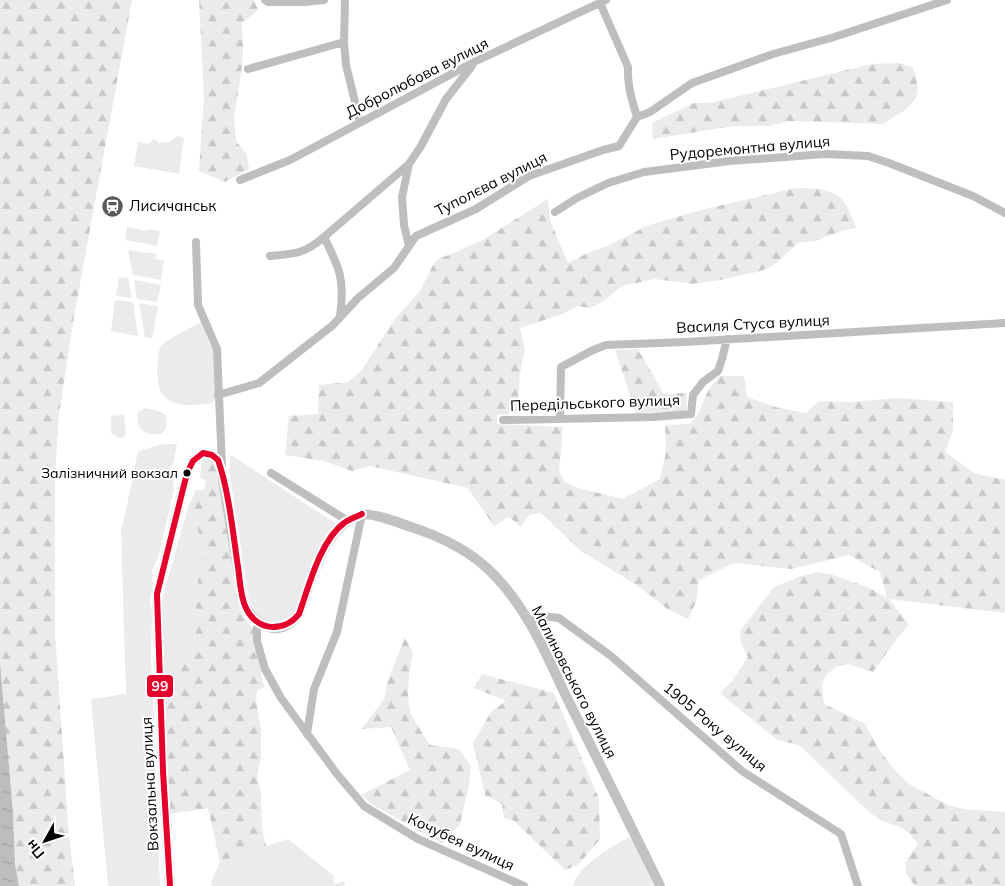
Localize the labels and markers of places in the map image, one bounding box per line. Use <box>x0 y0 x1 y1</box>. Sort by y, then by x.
station icon: Лисичанськ <box>101 194 125 218</box>
place label: Лисичанськ <box>129 196 217 215</box>
place label: Залізничний вокзал <box>41 464 178 482</box>
marker: Залізничний вокзал <box>182 468 192 478</box>

